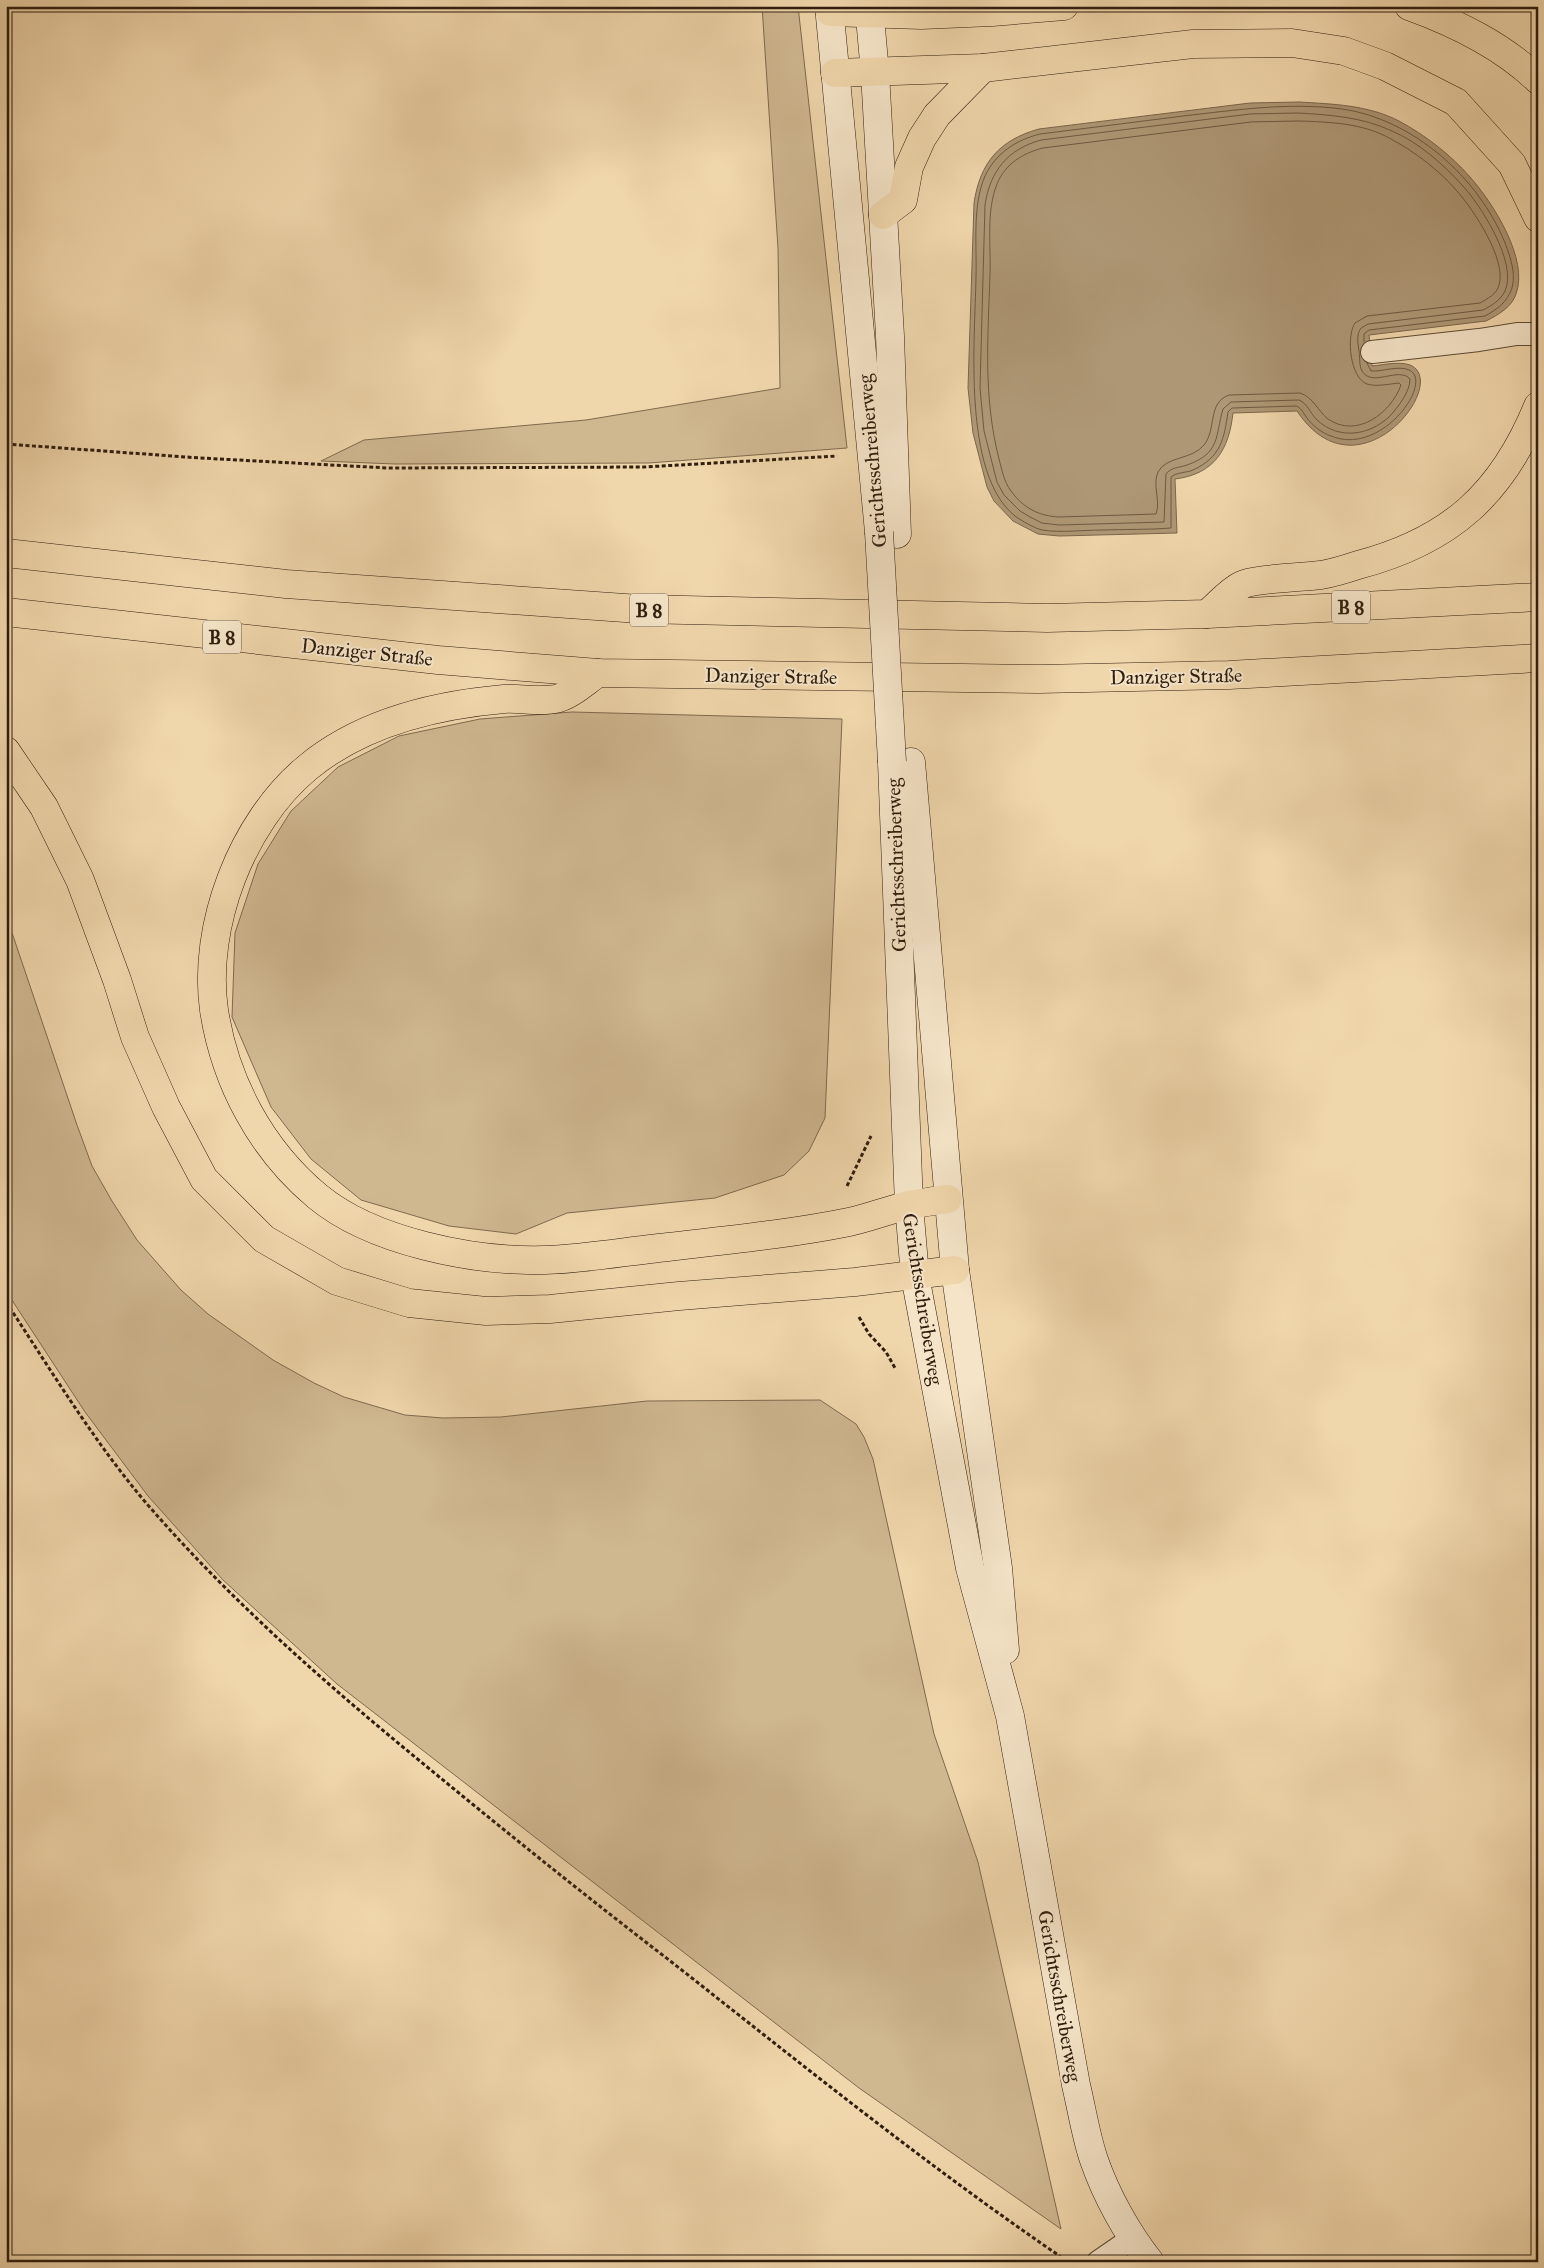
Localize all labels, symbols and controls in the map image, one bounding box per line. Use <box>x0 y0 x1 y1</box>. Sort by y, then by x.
street label: Gerichtsschreiberweg <box>852 373 893 549</box>
road number: B 8 <box>1332 590 1370 624</box>
road number: B 8 <box>630 594 668 626</box>
road number: B 8 <box>203 620 241 654</box>
street label: Danziger Straße <box>300 633 434 672</box>
street label: Danziger Straße <box>705 663 837 690</box>
street label: Danziger Straße <box>1110 663 1242 690</box>
street label: Gerichtsschreiberweg <box>881 777 912 952</box>
street label: Gerichtsschreiberweg <box>897 1211 949 1388</box>
street label: Gerichtsschreiberweg <box>1032 1908 1087 2085</box>

